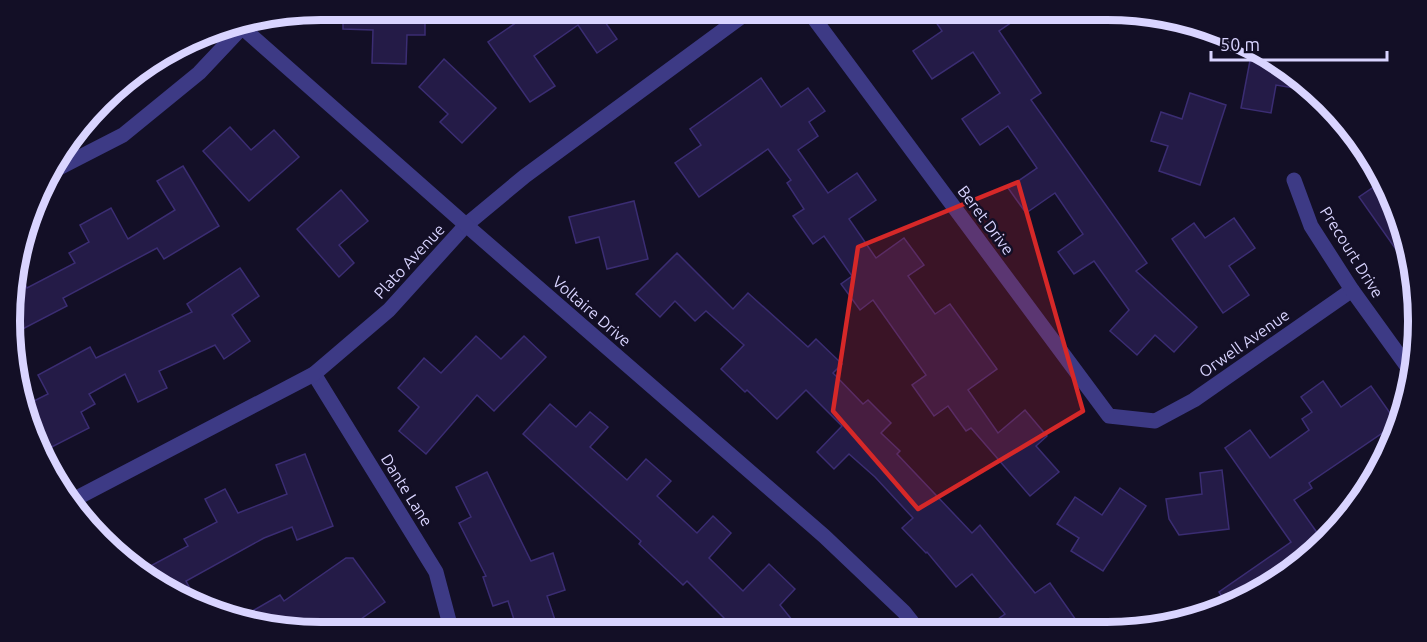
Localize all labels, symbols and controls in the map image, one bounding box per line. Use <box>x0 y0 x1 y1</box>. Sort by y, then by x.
scale bar <box>1211 24 1386 62</box>
text: 50 m <box>1220 34 1260 54</box>
street label: Beret Drive <box>954 182 1018 258</box>
street label: Precourt Drive <box>1317 203 1387 301</box>
street label: Plato Avenue <box>370 220 448 302</box>
street label: Voltaire Drive <box>549 272 635 350</box>
street label: Orwell Avenue <box>1195 305 1293 381</box>
street label: Dante Lane <box>378 451 436 529</box>

